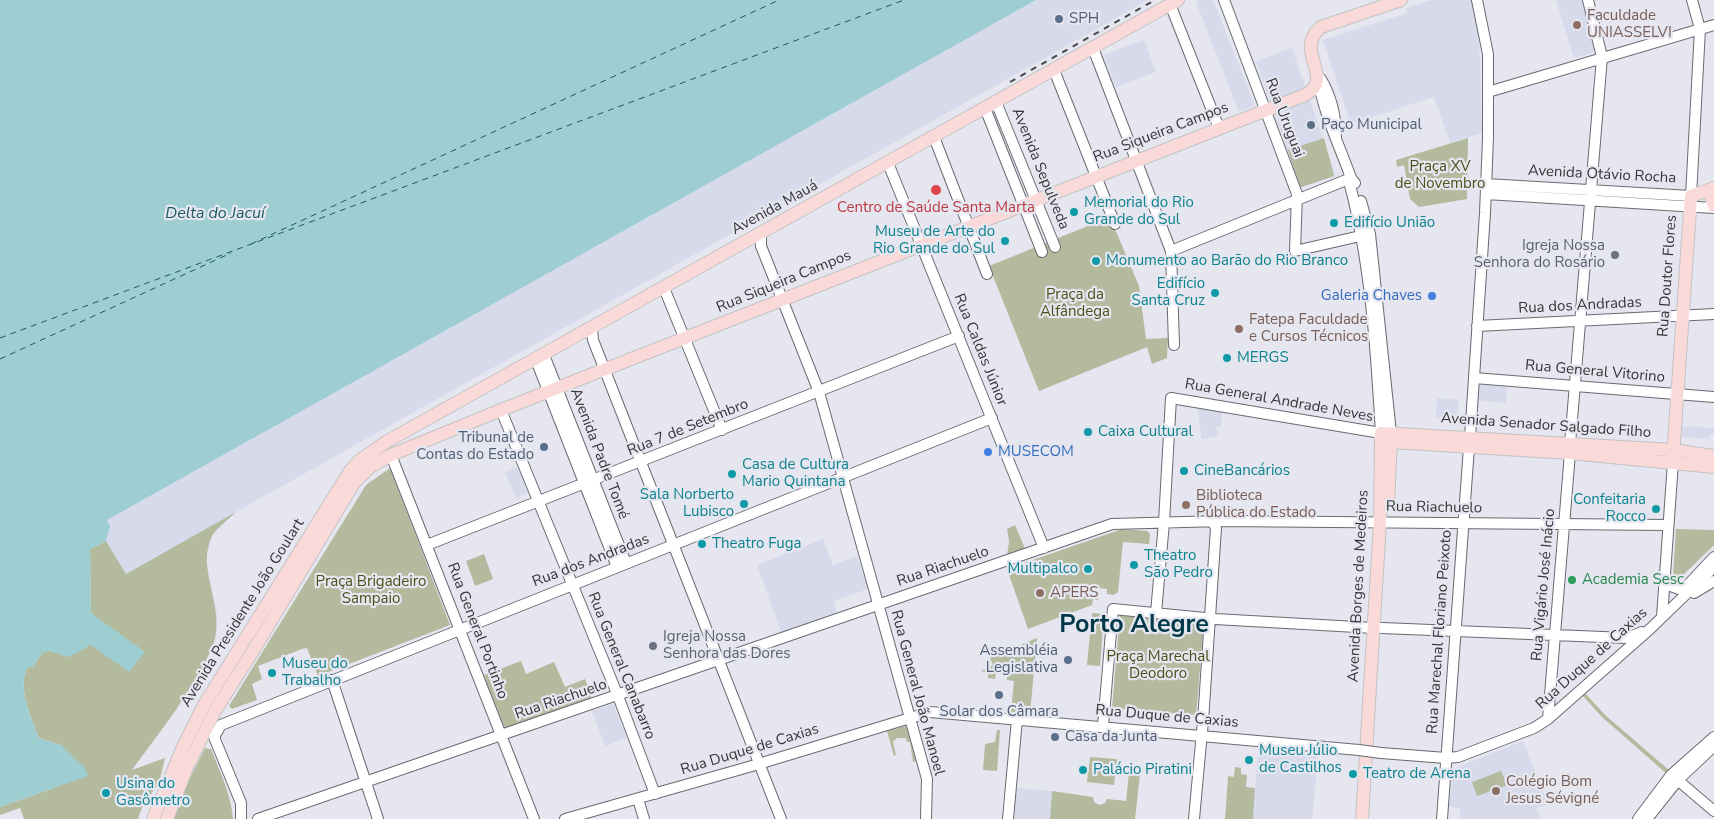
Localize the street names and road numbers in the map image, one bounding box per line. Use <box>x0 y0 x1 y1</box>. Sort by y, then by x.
street label: Rua Uruguai <box>1261 76 1307 160</box>
street label: Rua Siqueira Campos <box>1091 99 1231 167</box>
street label: Avenida Sepulveda <box>1007 106 1073 232</box>
street label: Avenida Otávio Rocha <box>1527 162 1677 188</box>
street label: Avenida Mauá <box>729 177 821 239</box>
street label: Rua Doutor Flores <box>1655 214 1681 338</box>
street label: Rua Siqueira Campos <box>714 247 854 317</box>
street label: Rua Caldas Júnior <box>949 291 1011 409</box>
street label: Rua dos Andradas <box>1518 294 1642 318</box>
street label: Rua General Vitorino <box>1524 357 1666 387</box>
street label: Rua General Andrade Neves <box>1183 376 1375 426</box>
street label: Avenida Padre Tomé <box>566 386 632 522</box>
street label: Rua 7 de Setembro <box>625 395 751 461</box>
street label: Avenida Senador Salgado Filho <box>1440 410 1652 442</box>
street label: Avenida Borges de Medeiros <box>1345 489 1373 683</box>
street label: Rua Riachuelo <box>1386 498 1482 518</box>
street label: Rua Vigário José Inácio <box>1528 508 1560 662</box>
street label: Avenida Presidente João Goulart <box>177 516 309 710</box>
street label: Rua Marechal Floriano Peixoto <box>1424 529 1456 735</box>
street label: Rua dos Andradas <box>530 530 652 592</box>
street label: Rua Riachuelo <box>895 543 991 591</box>
street label: Rua General Portinho <box>443 560 511 702</box>
street label: Rua General Canabarro <box>583 590 659 742</box>
street label: Rua Duque de Caxias <box>1533 604 1651 714</box>
street label: Rua General João Manoel <box>886 608 948 778</box>
street label: Rua Riachuelo <box>513 676 609 724</box>
street label: Rua Duque de Caxias <box>1095 702 1239 732</box>
street label: Rua Duque de Caxias <box>679 720 821 780</box>

